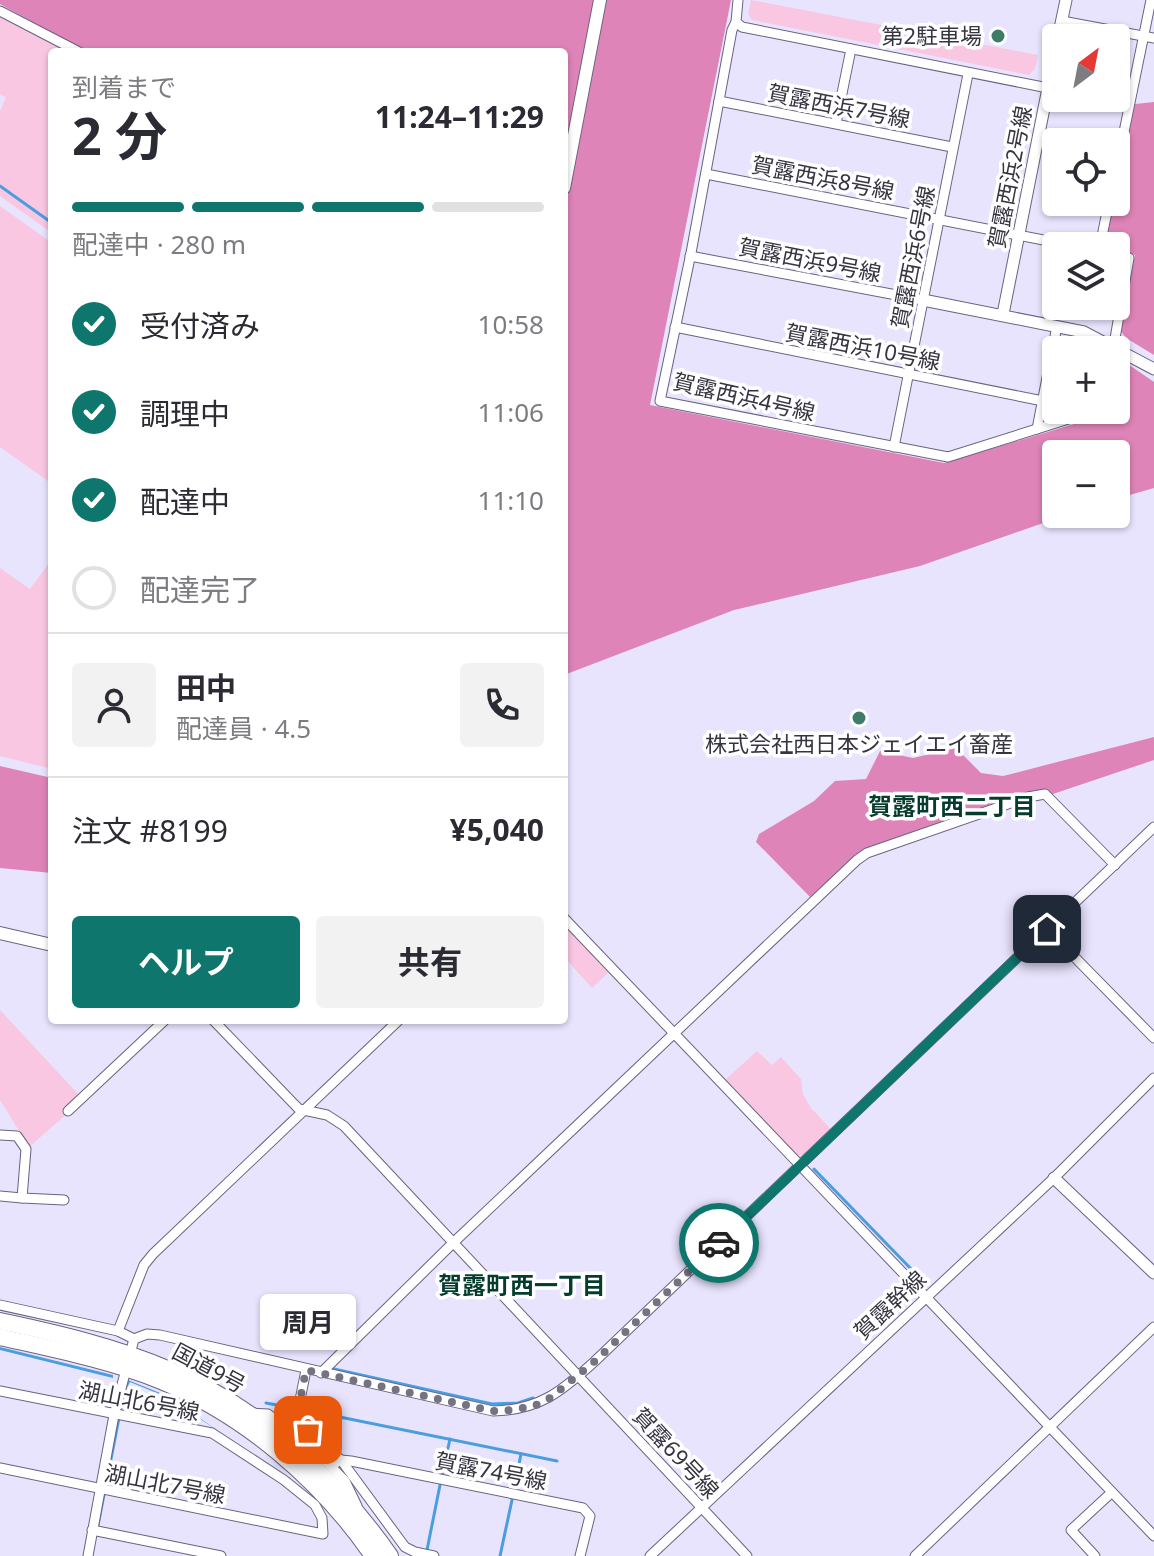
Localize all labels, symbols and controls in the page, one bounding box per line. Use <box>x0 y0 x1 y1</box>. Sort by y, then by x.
place label: 第2駐車場 <box>881 20 982 50</box>
north arrow <box>1042 24 1130 112</box>
map controls <box>1042 24 1130 528</box>
marker: 第2駐車場 <box>989 27 1007 45</box>
text: 到着まで <box>72 69 176 105</box>
street label: 賀露西浜7号線 <box>765 76 913 134</box>
text: 11:24–11:29 <box>375 96 544 137</box>
text: 2 分 <box>72 99 167 170</box>
street label: 賀露西浜2号線 <box>980 103 1038 251</box>
button: locate <box>1042 128 1130 216</box>
street label: 賀露西浜8号線 <box>749 148 897 206</box>
street label: 賀露西浜6号線 <box>883 183 941 331</box>
text: 配達中 · 280 m <box>72 226 246 262</box>
street label: 賀露西浜9号線 <box>736 230 884 288</box>
button: layers <box>1042 232 1130 320</box>
icon: check <box>72 302 116 346</box>
text: 受付済み <box>140 305 260 346</box>
text: 10:58 <box>478 306 544 342</box>
street label: 賀露西浜10号線 <box>783 316 943 376</box>
button: + <box>1042 336 1130 424</box>
street label: 賀露西浜4号線 <box>670 365 818 427</box>
icon: check <box>72 390 116 434</box>
text: 調理中 <box>140 393 230 434</box>
text: 11:06 <box>478 394 544 430</box>
button: − <box>1042 440 1130 528</box>
icon: check <box>72 478 116 522</box>
text: 配達中 <box>140 481 230 522</box>
text: 11:10 <box>478 482 544 518</box>
text: 配達完了 <box>140 569 260 610</box>
button: person <box>72 663 156 747</box>
button: phone <box>460 663 544 747</box>
text: 田中 <box>176 667 236 708</box>
marker: 株式会社西日本ジェイエイ畜産 <box>850 709 868 727</box>
text: 配達員 · 4.5 <box>176 710 311 746</box>
place label: 株式会社西日本ジェイエイ畜産 <box>705 728 1013 758</box>
district label: 賀露町西二丁目 <box>868 789 1036 822</box>
text: ¥5,040 <box>450 809 544 850</box>
text: 注文 #8199 <box>72 810 228 851</box>
pin <box>1013 895 1081 963</box>
icon: home <box>1025 907 1069 951</box>
button: ヘルプ <box>72 916 300 1008</box>
button: 共有 <box>316 916 544 1008</box>
courier <box>679 1203 759 1283</box>
icon: car <box>697 1221 741 1265</box>
street label: 賀露幹線 <box>847 1263 932 1345</box>
district label: 賀露町西一丁目 <box>438 1268 606 1301</box>
callout: 周月 <box>260 1294 356 1350</box>
text: 周月 <box>282 1304 334 1340</box>
street label: 国道9号 <box>168 1335 251 1399</box>
street label: 湖山北6号線 <box>76 1374 202 1426</box>
pin <box>274 1396 342 1464</box>
street label: 賀露69号線 <box>627 1401 726 1504</box>
icon: bag <box>286 1408 330 1452</box>
street label: 賀露74号線 <box>433 1444 550 1496</box>
street label: 湖山北7号線 <box>102 1457 228 1509</box>

